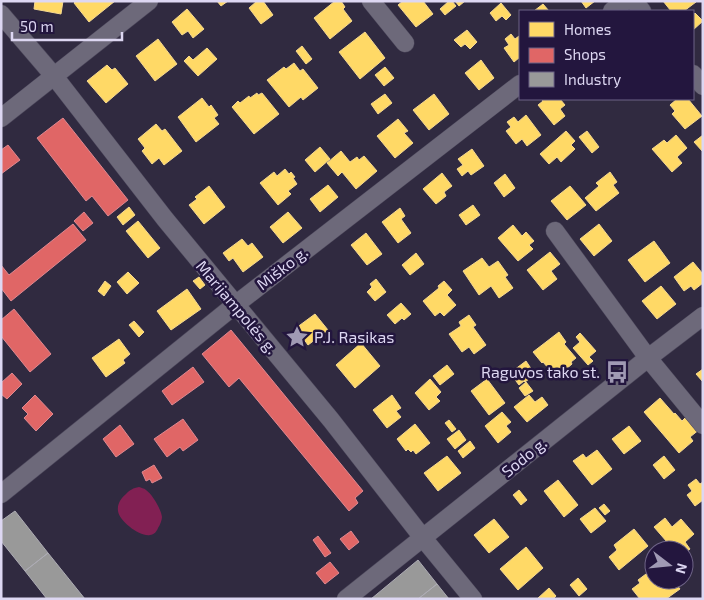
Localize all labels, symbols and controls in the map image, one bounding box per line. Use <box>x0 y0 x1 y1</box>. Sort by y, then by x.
scale bar <box>12 10 122 42</box>
legend <box>519 10 694 100</box>
text: 50 m <box>20 17 54 35</box>
text: Homes <box>564 20 611 38</box>
text: Shops <box>564 45 606 63</box>
text: Industry <box>564 70 621 88</box>
street label: Miško g. <box>252 242 311 293</box>
street label: Marijampolės g. <box>192 256 282 358</box>
place icon: P.J. Rasikas <box>284 324 310 350</box>
place label: P.J. Rasikas <box>314 327 394 346</box>
bus stop icon: Raguvos tako st. <box>604 359 630 385</box>
place label: Raguvos tako st. <box>481 362 600 381</box>
street label: Sodo g. <box>497 433 550 481</box>
north arrow <box>644 540 694 590</box>
text: N <box>672 562 692 576</box>

